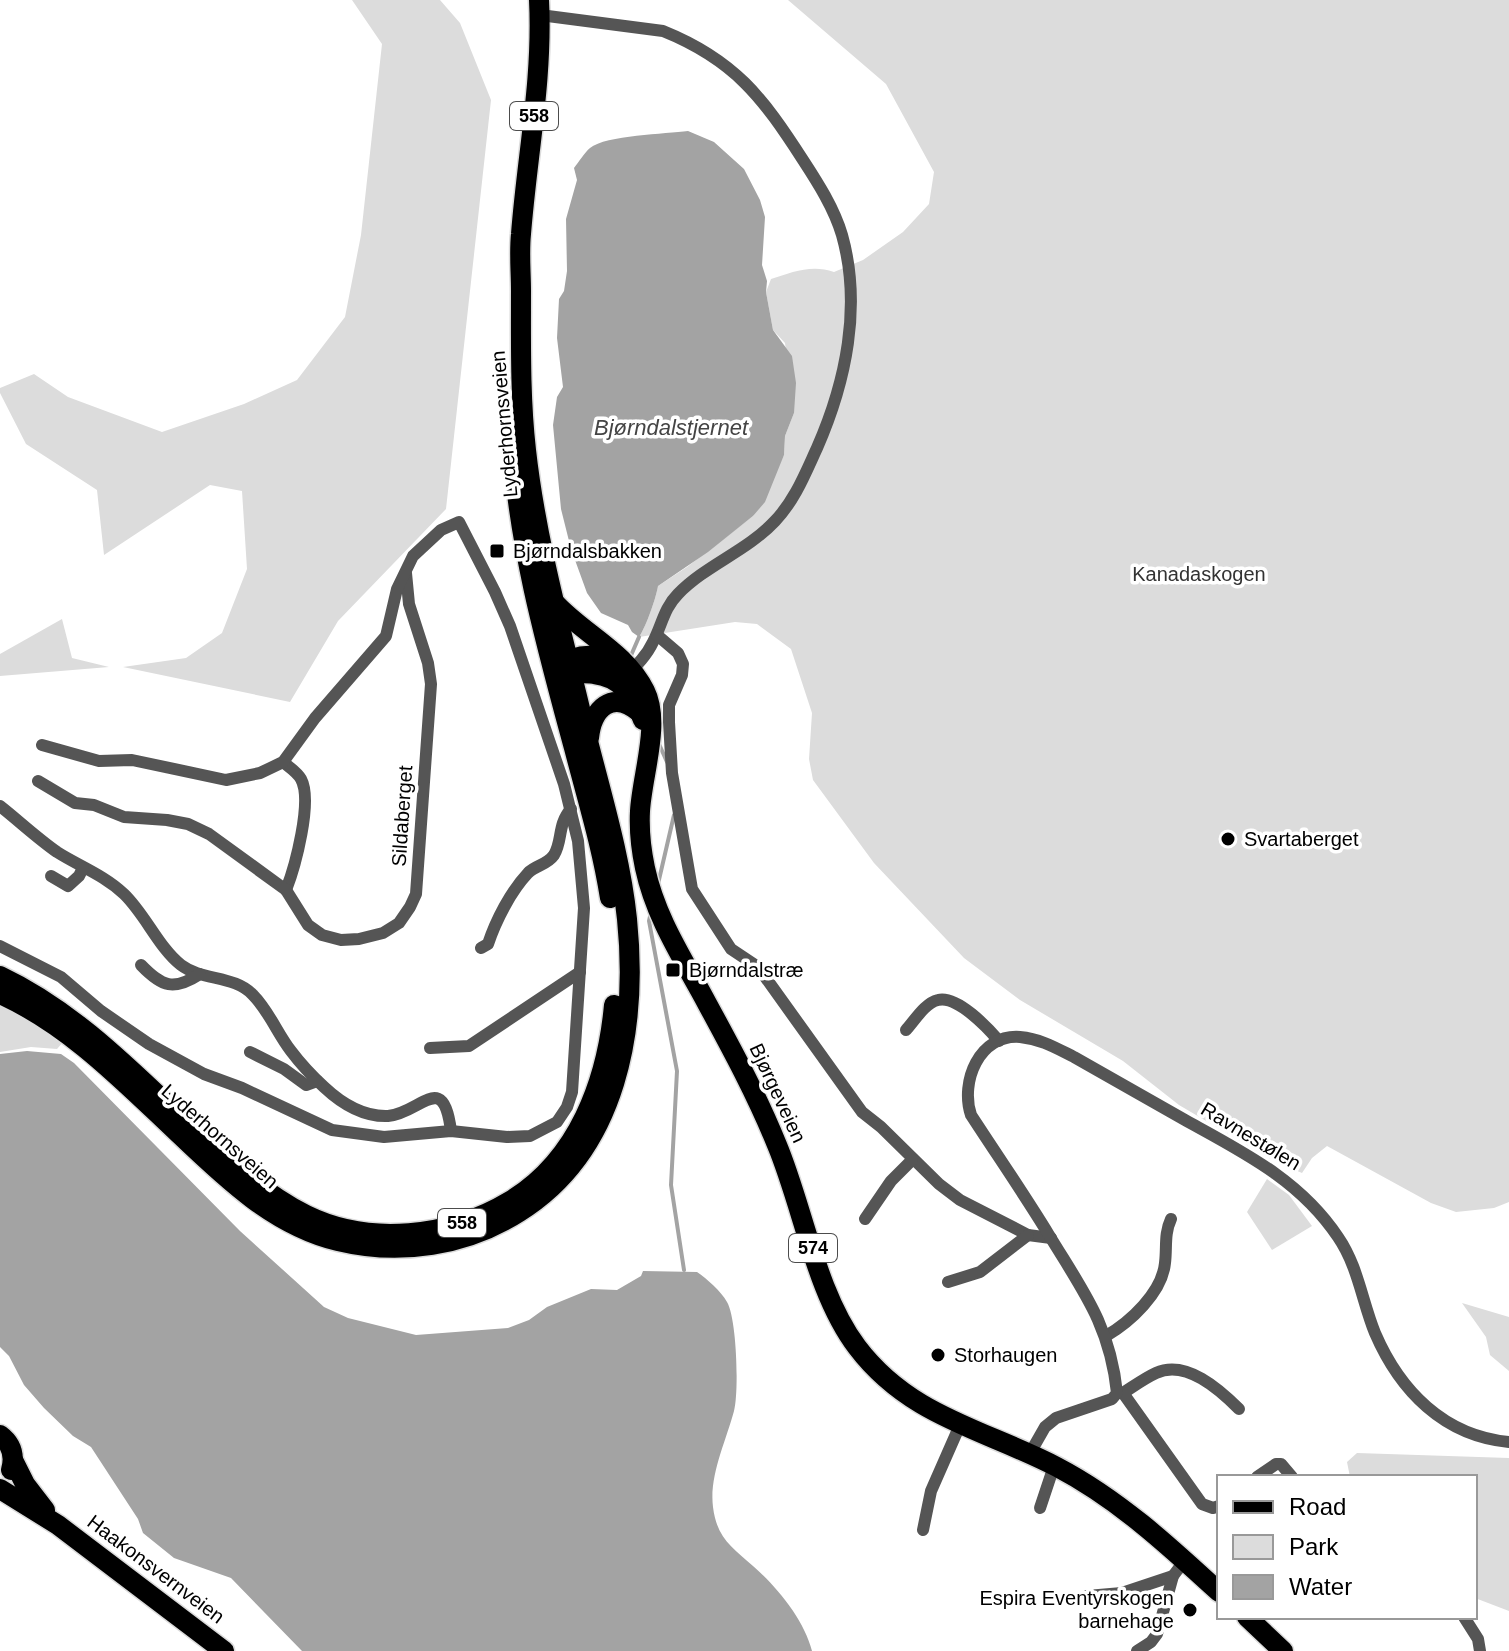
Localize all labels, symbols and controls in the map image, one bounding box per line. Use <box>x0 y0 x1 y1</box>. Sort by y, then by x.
road number: 558 <box>510 102 558 130</box>
street label: Lyderhornsveien <box>487 350 521 498</box>
water label: Bjørndalstjernet <box>594 415 749 440</box>
place label: Bjørndalsbakken <box>513 540 662 562</box>
marker: Bjørndalsbakken <box>488 542 506 560</box>
park label: Kanadaskogen <box>1132 563 1266 585</box>
street label: Sildaberget <box>387 764 417 867</box>
place label: Svartaberget <box>1244 828 1359 850</box>
marker: Svartaberget <box>1219 830 1237 848</box>
place label: Bjørndalstræ <box>689 959 803 981</box>
marker: Bjørndalstræ <box>664 961 682 979</box>
street label: Bjørgeveien <box>745 1040 811 1146</box>
street label: Lyderhornsveien <box>157 1079 283 1193</box>
street label: Ravnestølen <box>1197 1098 1305 1174</box>
road number: 558 <box>438 1209 486 1237</box>
road number: 574 <box>789 1234 837 1262</box>
place label: Storhaugen <box>954 1344 1057 1366</box>
marker: Storhaugen <box>929 1346 947 1364</box>
legend <box>1217 1475 1477 1619</box>
text: Road <box>1289 1493 1346 1520</box>
street label: Haakonsvernveien <box>83 1510 229 1628</box>
text: Park <box>1289 1533 1339 1560</box>
text: Water <box>1289 1573 1352 1600</box>
place label: Espira Eventyrskogen barnehage <box>979 1587 1174 1632</box>
marker: Espira Eventyrskogen barnehage <box>1181 1601 1199 1619</box>

